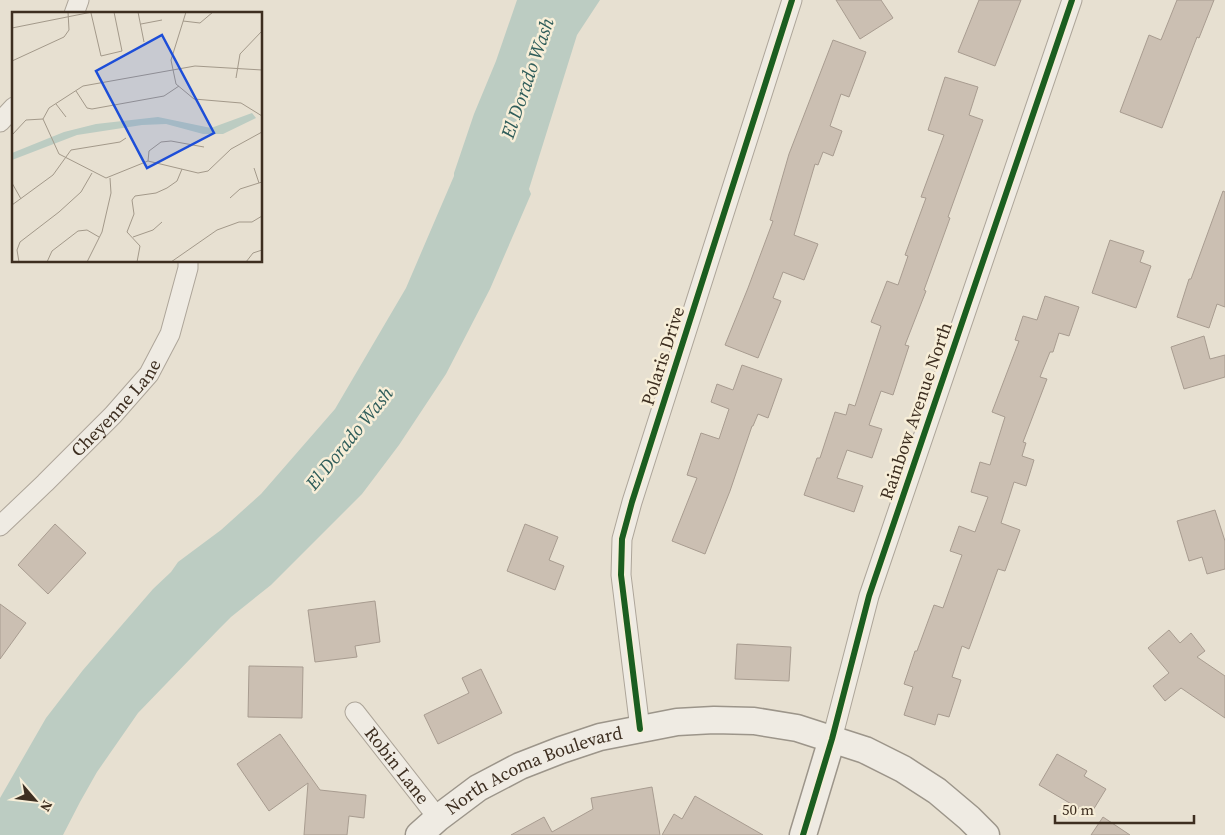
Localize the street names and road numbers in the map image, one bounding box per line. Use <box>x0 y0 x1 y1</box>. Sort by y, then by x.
street label: Polaris Drive <box>635 303 690 408</box>
street label: Rainbow Avenue North <box>873 319 958 503</box>
street label: Cheyenne Lane <box>65 354 167 462</box>
street label: North Acoma Boulevard <box>440 720 624 820</box>
street label: Robin Lane <box>359 721 436 809</box>

